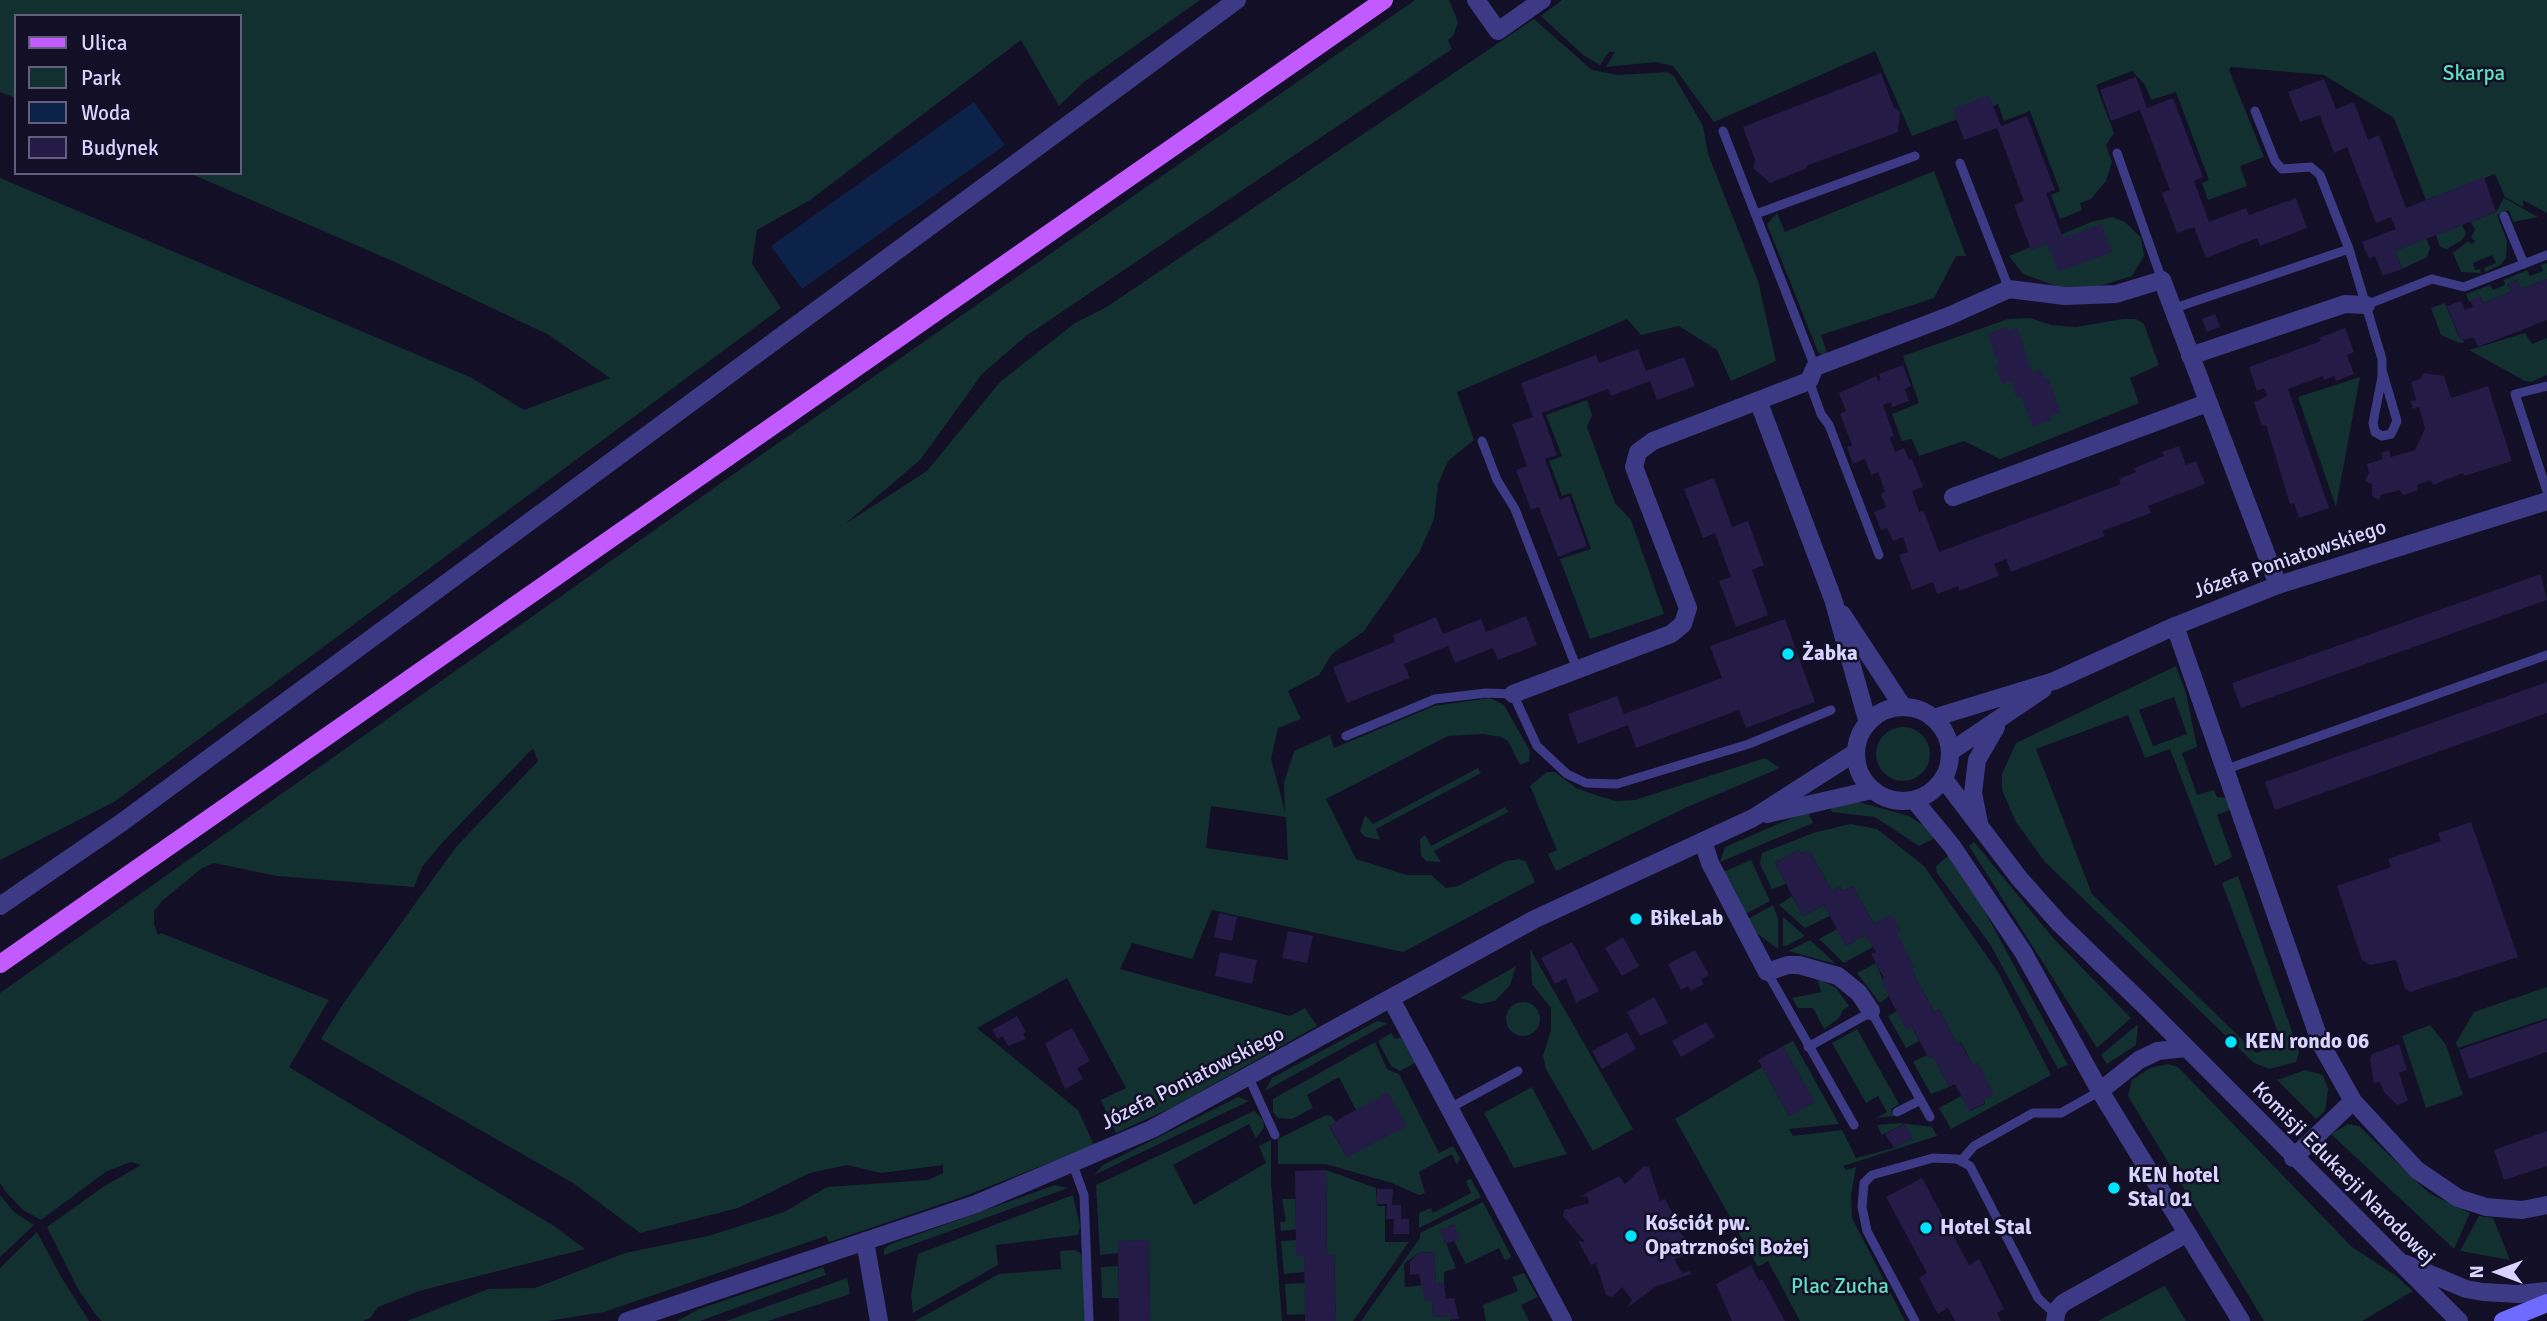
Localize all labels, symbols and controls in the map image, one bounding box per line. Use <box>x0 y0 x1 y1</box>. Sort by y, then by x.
legend <box>14 14 242 175</box>
text: Ulica <box>81 30 127 56</box>
park label: Skarpa <box>2443 61 2505 87</box>
text: Park <box>81 65 121 91</box>
text: Woda <box>81 100 131 126</box>
text: Budynek <box>81 135 159 161</box>
street label: Józefa Poniatowskiego <box>2190 515 2390 605</box>
place label: Żabka <box>1802 641 1858 667</box>
marker: Żabka <box>1780 646 1796 662</box>
place label: BikeLab <box>1650 906 1723 932</box>
marker: BikeLab <box>1628 911 1644 927</box>
street label: Józefa Poniatowskiego <box>1097 1022 1289 1136</box>
place label: KEN rondo 06 <box>2245 1029 2369 1055</box>
marker: KEN rondo 06 <box>2223 1034 2239 1050</box>
street label: Komisji Edukacji Narodowej <box>2246 1077 2440 1271</box>
place label: KEN hotel Stal 01 <box>2128 1163 2219 1213</box>
marker: KEN hotel Stal 01 <box>2106 1180 2122 1196</box>
place label: Kościół pw. Opatrzności Bożej <box>1645 1211 1809 1261</box>
place label: Hotel Stal <box>1940 1215 2032 1241</box>
marker: Hotel Stal <box>1918 1220 1934 1236</box>
marker: Kościół pw. Opatrzności Bożej <box>1623 1228 1639 1244</box>
north arrow <box>2463 1237 2533 1307</box>
text: N <box>2465 1265 2489 1279</box>
park label: Plac Zucha <box>1791 1274 1889 1300</box>

